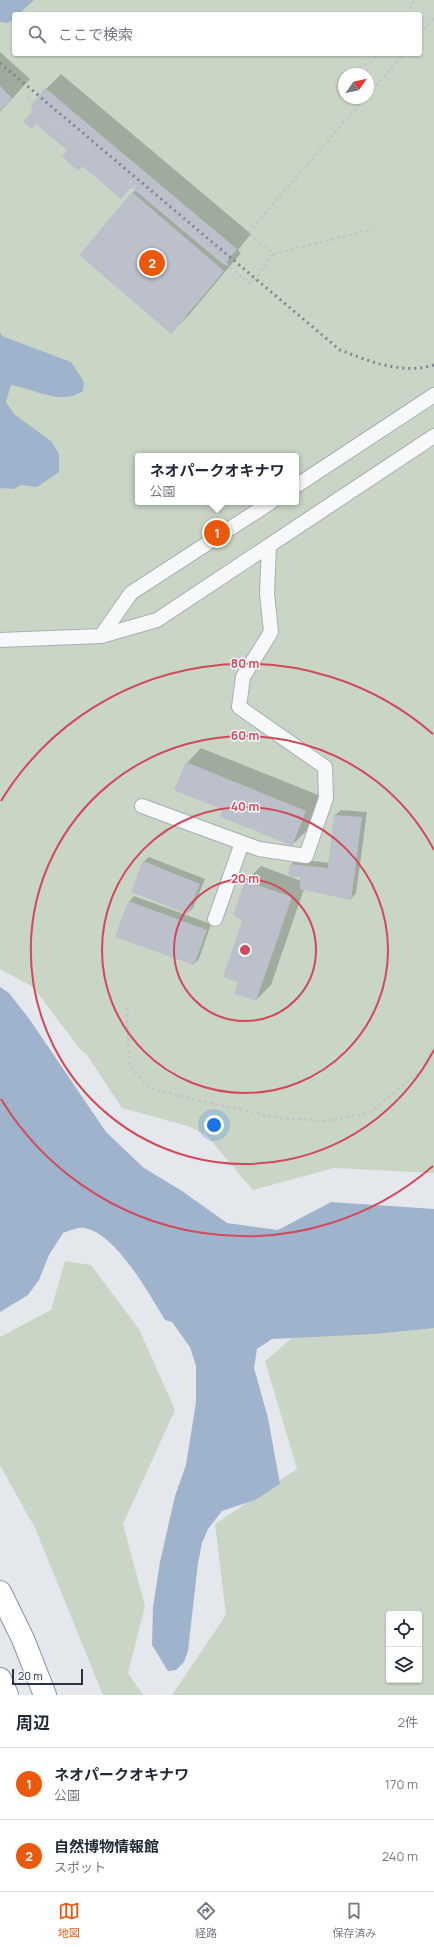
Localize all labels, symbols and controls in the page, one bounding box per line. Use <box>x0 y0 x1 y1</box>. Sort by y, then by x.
search box <box>12 12 422 56</box>
icon: search <box>26 23 48 45</box>
text: ここで検索 <box>58 24 133 45</box>
north arrow <box>338 68 374 104</box>
pin: 2 <box>139 248 165 278</box>
popup <box>135 453 299 505</box>
text: ネオパークオキナワ <box>149 460 285 481</box>
text: 公園 <box>149 482 176 500</box>
pin: 1 <box>204 518 230 548</box>
text: 80 m <box>231 655 259 672</box>
text: 60 m <box>231 727 259 744</box>
text: 40 m <box>231 798 259 815</box>
text: 20 m <box>231 870 259 887</box>
centre of rings <box>238 943 252 957</box>
your location <box>204 1115 224 1135</box>
map controls <box>386 1611 422 1683</box>
button: locate <box>386 1611 422 1647</box>
button: layers <box>386 1647 422 1683</box>
scale bar <box>12 1667 83 1686</box>
text: 20 m <box>18 1668 43 1683</box>
text: 周辺 <box>16 1711 50 1734</box>
text: 2件 <box>398 1713 418 1731</box>
text: ネオパークオキナワ <box>54 1764 189 1785</box>
text: 1 <box>26 1775 32 1793</box>
text: 170 m <box>385 1775 418 1793</box>
text: 公園 <box>54 1786 80 1804</box>
text: 自然博物情報館 <box>54 1836 159 1857</box>
text: 2 <box>25 1847 33 1865</box>
text: 240 m <box>382 1847 418 1865</box>
text: スポット <box>54 1858 106 1876</box>
tab: 地図 <box>58 1900 80 1940</box>
tab: 経路 <box>195 1900 217 1940</box>
tab: 保存済み <box>332 1900 376 1940</box>

